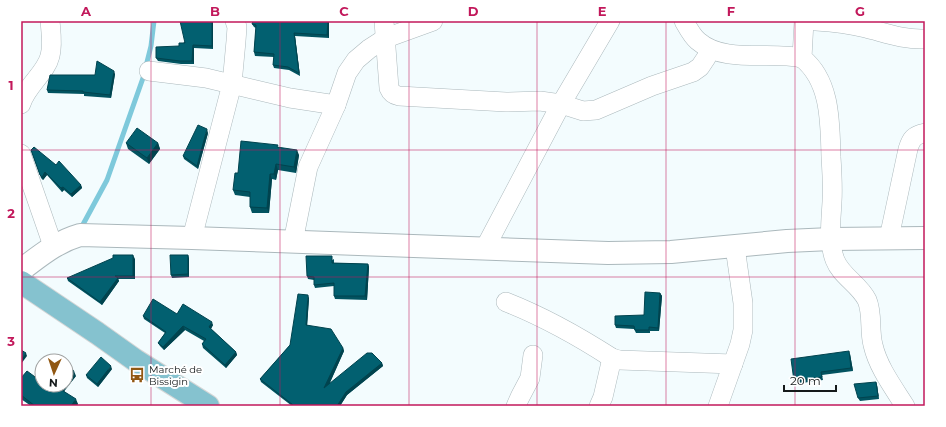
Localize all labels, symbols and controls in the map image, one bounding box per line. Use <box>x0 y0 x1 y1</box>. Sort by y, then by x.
text: A <box>80 3 92 19</box>
text: B <box>210 3 220 19</box>
text: C <box>339 3 349 19</box>
text: D <box>468 3 479 19</box>
text: E <box>598 3 607 19</box>
text: F <box>727 3 735 19</box>
text: G <box>855 3 865 19</box>
text: 1 <box>8 77 14 93</box>
text: 2 <box>7 205 15 221</box>
text: 3 <box>6 333 15 349</box>
north arrow <box>34 353 74 393</box>
place label: Marché de Bissigin <box>149 363 202 388</box>
bus stop icon: Marché de Bissigin <box>128 366 146 384</box>
scale bar <box>784 367 836 393</box>
text: 20 m <box>790 373 821 388</box>
text: N <box>49 376 58 390</box>

